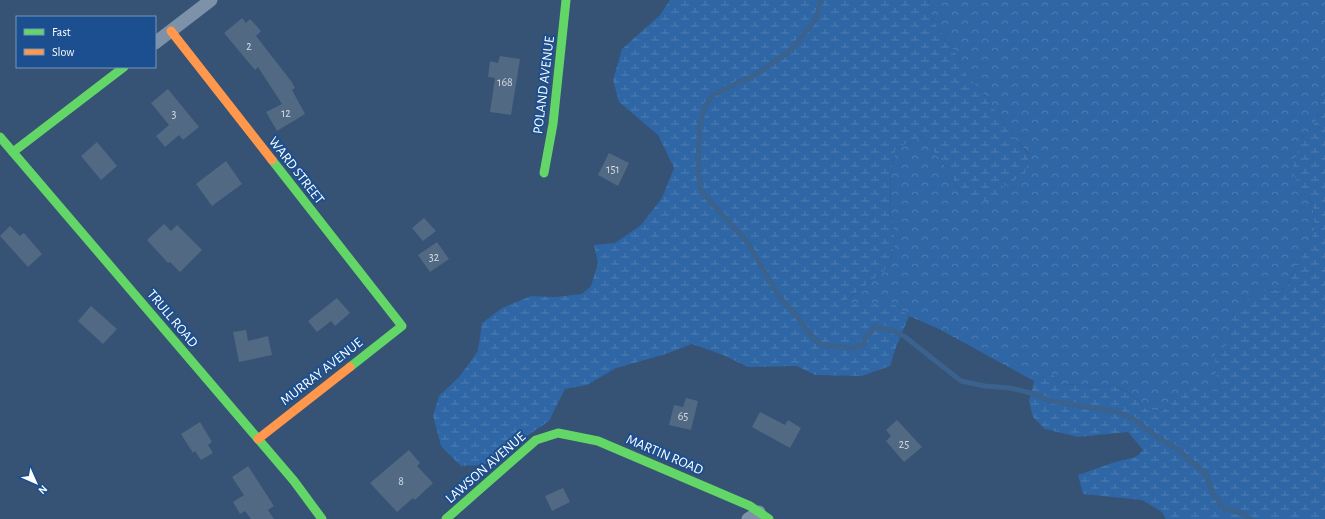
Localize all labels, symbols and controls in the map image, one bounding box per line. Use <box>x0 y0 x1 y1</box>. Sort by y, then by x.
legend <box>16 16 156 68</box>
text: Fast <box>52 26 71 38</box>
street label: POLAND AVENUE <box>531 35 557 135</box>
house number: 2 <box>246 40 252 52</box>
text: Slow <box>52 46 74 58</box>
house number: 168 <box>497 76 513 88</box>
house number: 12 <box>281 107 291 119</box>
house number: 3 <box>172 108 177 120</box>
street label: WARD STREET <box>266 134 327 207</box>
house number: 151 <box>606 163 620 175</box>
house number: 32 <box>429 251 440 263</box>
street label: TRULL ROAD <box>144 287 200 350</box>
street label: MURRAY AVENUE <box>278 335 366 408</box>
house number: 65 <box>678 410 688 422</box>
street label: LAWSON AVENUE <box>443 429 528 506</box>
street label: MARTIN ROAD <box>624 432 705 477</box>
house number: 25 <box>899 438 909 450</box>
north arrow <box>16 463 56 503</box>
house number: 8 <box>398 475 404 487</box>
text: N <box>36 483 49 496</box>

